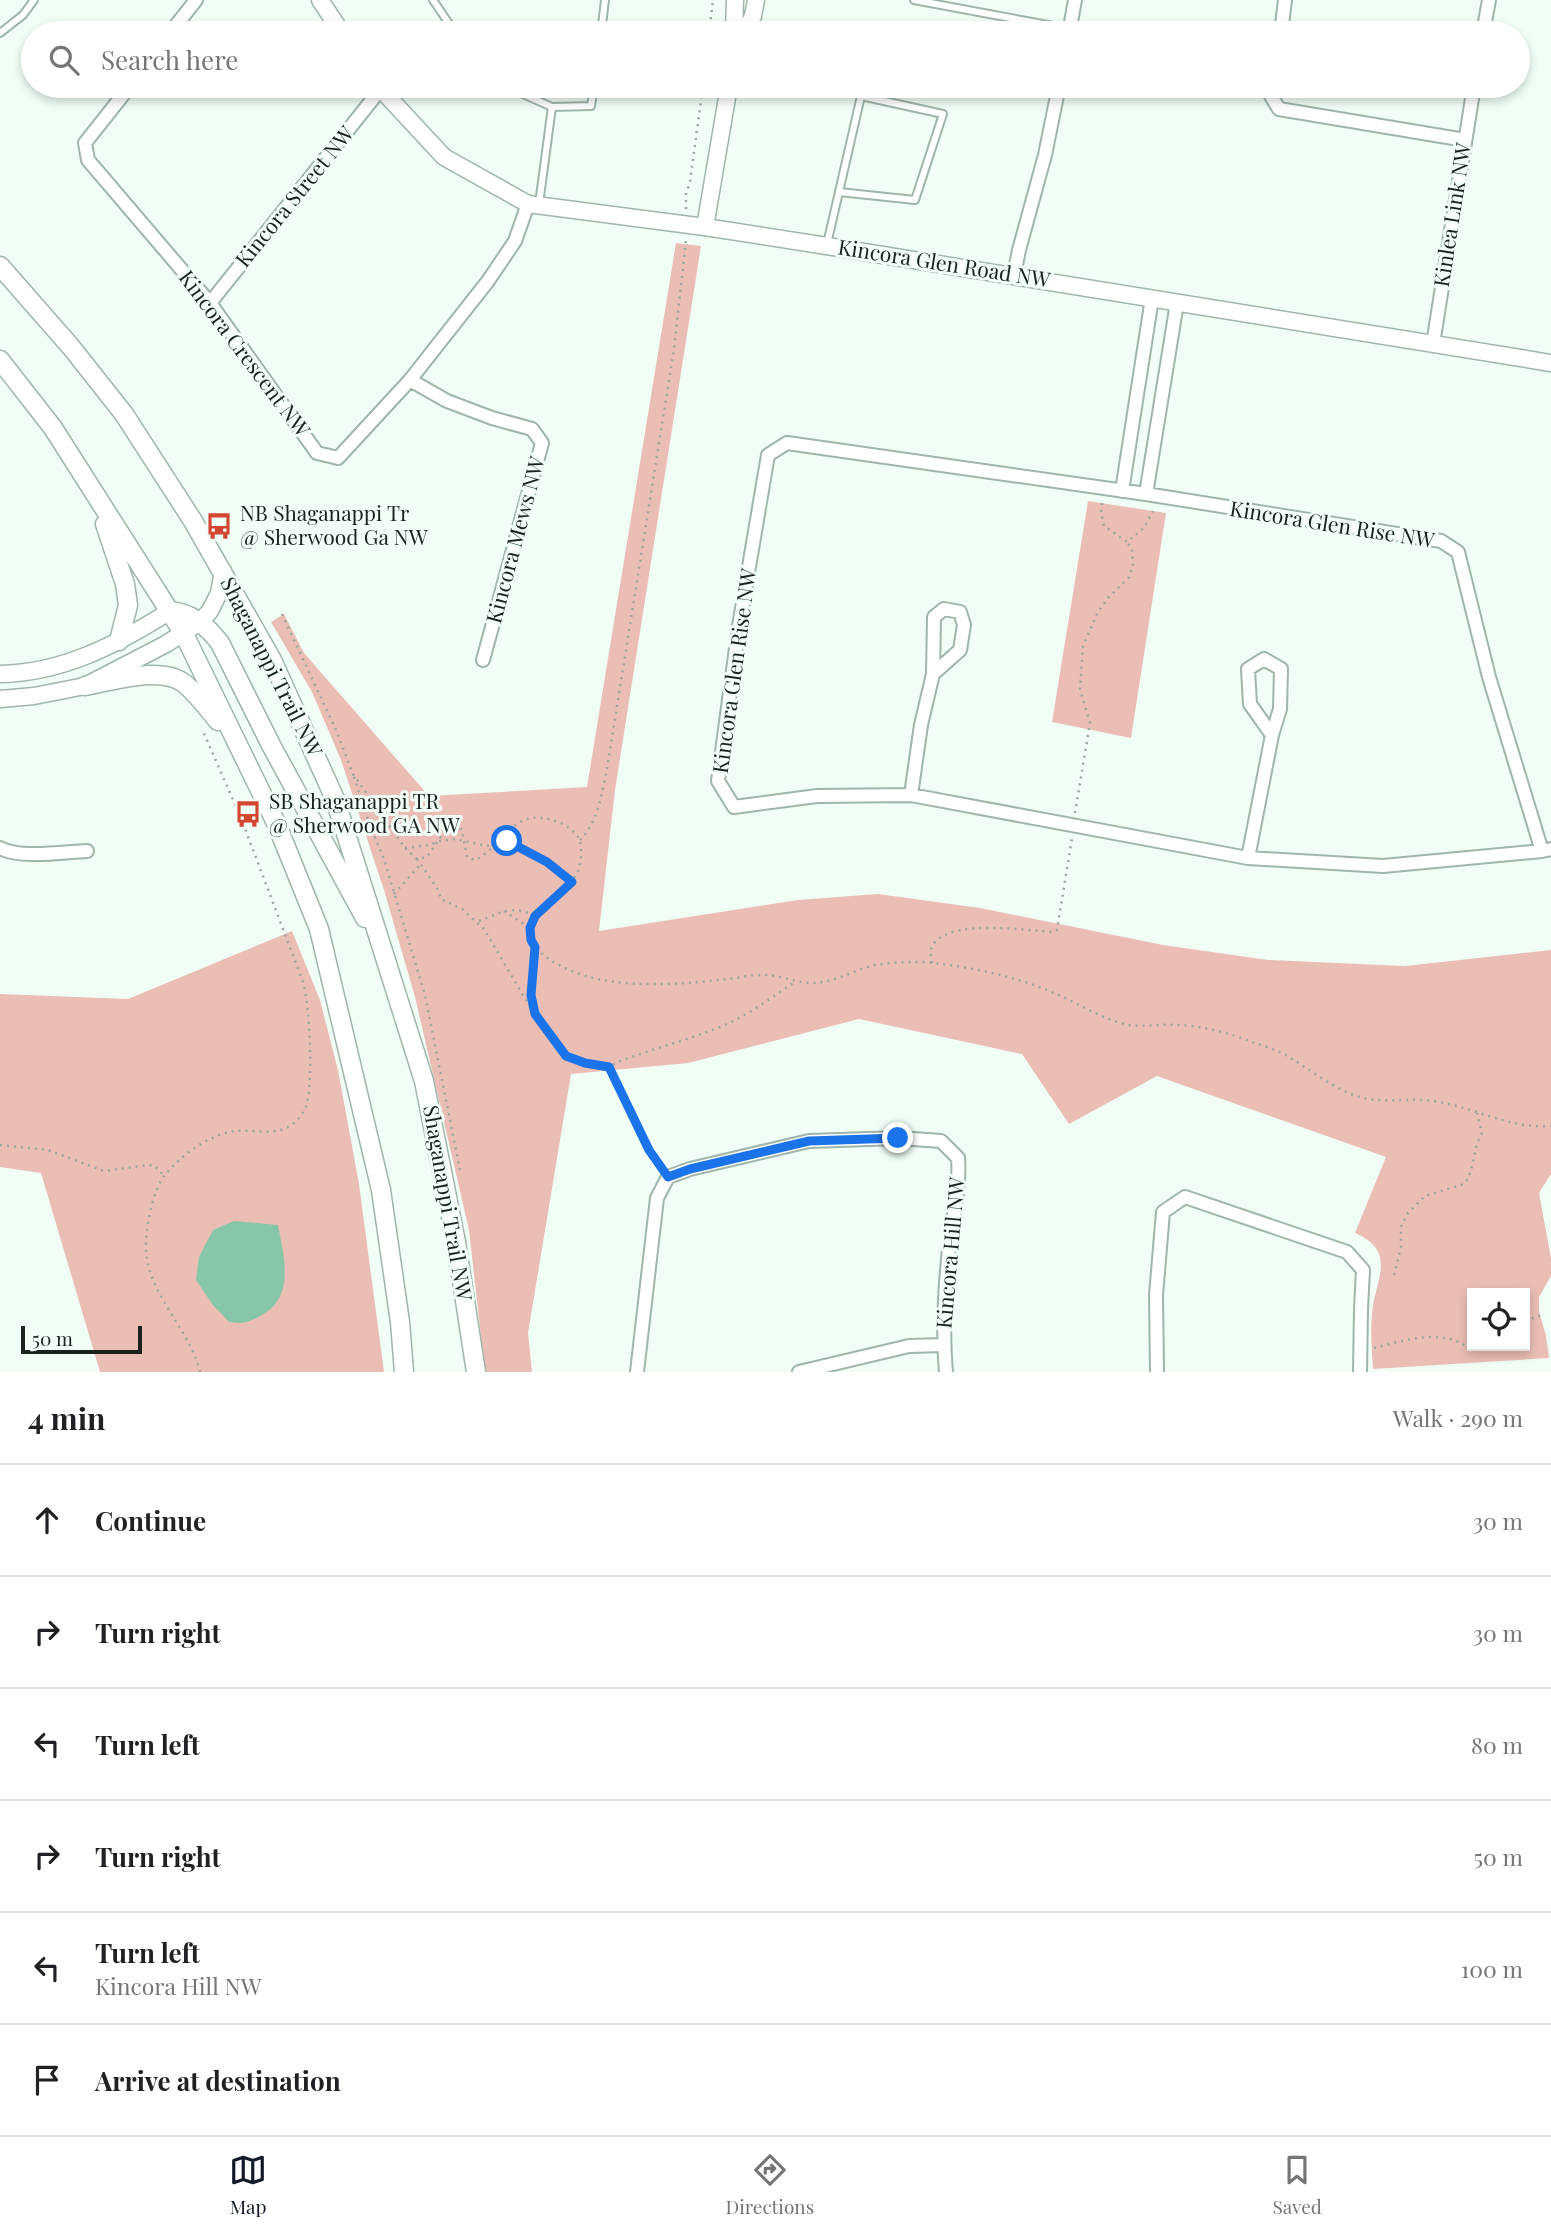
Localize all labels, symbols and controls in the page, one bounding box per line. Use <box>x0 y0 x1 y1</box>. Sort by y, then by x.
search box <box>21 21 1530 98</box>
icon: search <box>45 41 83 79</box>
text: Search here <box>101 42 238 77</box>
street label: Kincora Street NW <box>228 119 360 272</box>
street label: Kinlea Link NW <box>1426 140 1476 289</box>
street label: Kincora Glen Road NW <box>836 231 1053 293</box>
street label: Kincora Crescent NW <box>174 264 318 443</box>
street label: Kincora Mews NW <box>478 452 550 626</box>
street label: Kincora Glen Rise NW <box>1228 493 1438 553</box>
place label: NB Shaganappi Tr @ Sherwood Ga NW <box>240 498 429 550</box>
bus stop icon: NB Shaganappi Tr @ Sherwood Ga NW <box>204 511 234 541</box>
street label: Kincora Glen Rise NW <box>705 565 761 775</box>
street label: Shaganappi Trail NW <box>215 572 331 761</box>
place label: SB Shaganappi TR @ Sherwood GA NW <box>269 786 461 838</box>
bus stop icon: SB Shaganappi TR @ Sherwood GA NW <box>233 799 263 829</box>
route start <box>491 825 522 856</box>
street label: Shaganappi Trail NW <box>418 1103 480 1303</box>
route end <box>882 1122 913 1153</box>
street label: Kincora Hill NW <box>928 1175 970 1330</box>
map controls <box>1467 1288 1530 1351</box>
button: locate <box>1467 1288 1530 1351</box>
scale bar <box>21 1323 142 1355</box>
text: 50 m <box>32 1325 73 1351</box>
text: 4 min <box>28 1398 106 1438</box>
text: Walk · 290 m <box>1393 1402 1523 1433</box>
icon: ahead <box>28 1501 66 1539</box>
text: Continue <box>95 1503 206 1538</box>
text: 30 m <box>1473 1505 1523 1536</box>
icon: right <box>28 1613 66 1651</box>
text: Turn right <box>95 1615 221 1650</box>
text: 30 m <box>1473 1617 1523 1648</box>
icon: left <box>28 1725 66 1763</box>
text: Turn left <box>95 1727 200 1762</box>
text: 80 m <box>1471 1729 1523 1760</box>
icon: right <box>28 1837 66 1875</box>
text: Turn right <box>95 1839 221 1874</box>
text: 50 m <box>1474 1841 1523 1872</box>
text: Turn left <box>95 1935 200 1970</box>
icon: left <box>28 1949 66 1987</box>
text: 100 m <box>1461 1953 1523 1984</box>
text: Kincora Hill NW <box>95 1970 262 2001</box>
icon: arrive <box>28 2061 66 2099</box>
text: Arrive at destination <box>95 2063 341 2098</box>
tab: Map <box>229 2151 267 2219</box>
tab: Directions <box>725 2151 814 2219</box>
tab: Saved <box>1272 2151 1322 2219</box>

